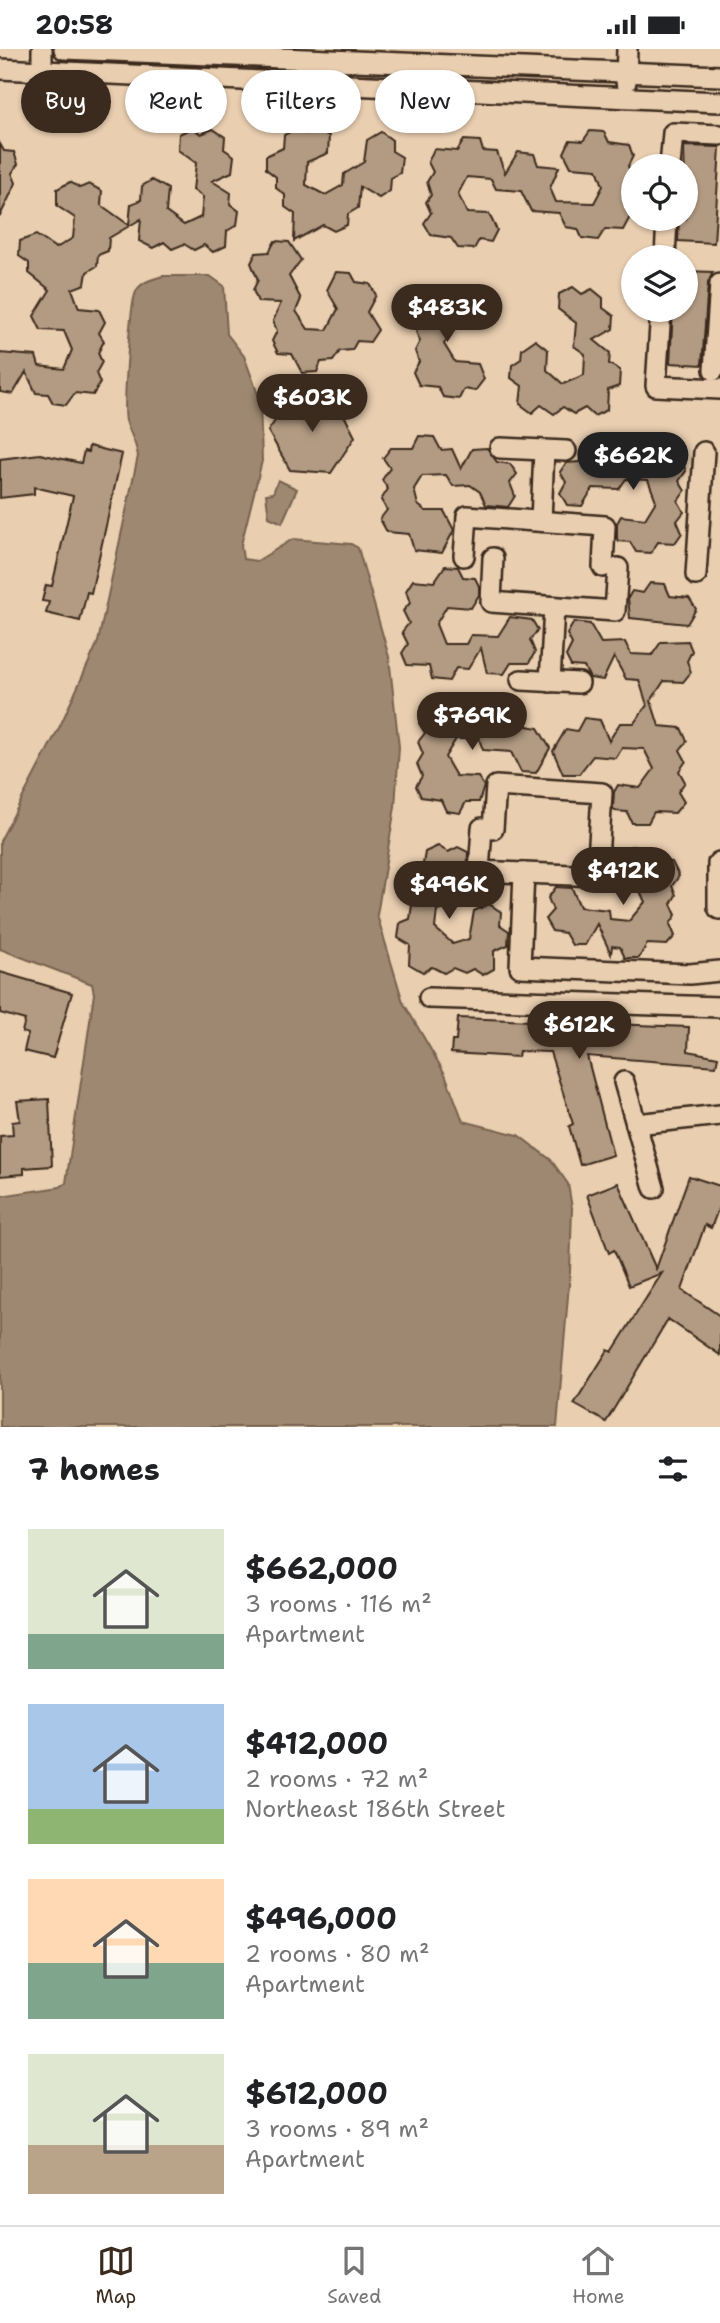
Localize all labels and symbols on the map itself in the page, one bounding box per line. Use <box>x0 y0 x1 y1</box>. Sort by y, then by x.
pin: $483K <box>398 285 496 344</box>
pin: $603K <box>263 375 361 434</box>
pin: $662K <box>584 433 682 492</box>
pin: $769K <box>423 693 521 752</box>
pin: $412K <box>574 847 672 907</box>
pin: $496K <box>400 861 498 921</box>
pin: $612K <box>530 1002 628 1061</box>

